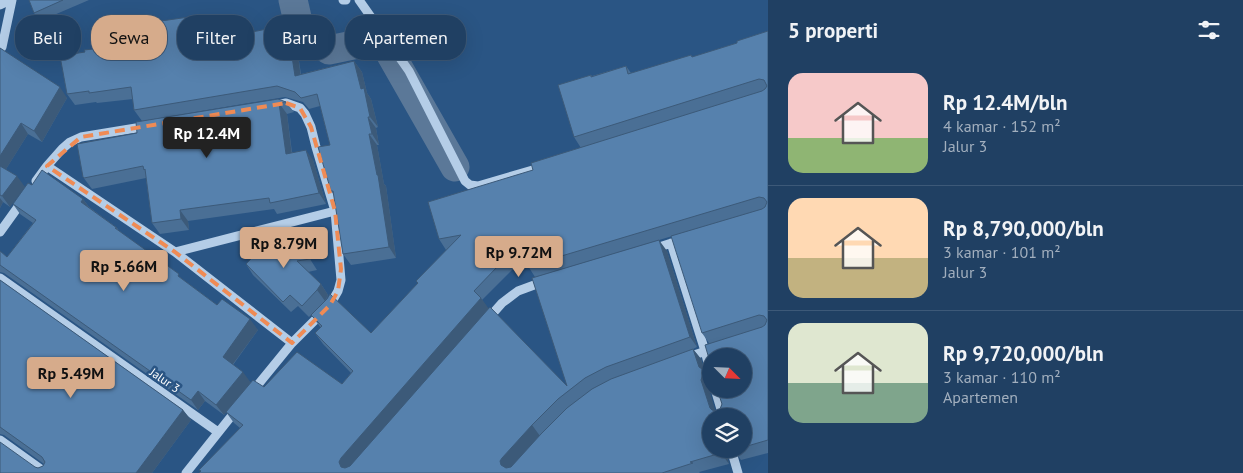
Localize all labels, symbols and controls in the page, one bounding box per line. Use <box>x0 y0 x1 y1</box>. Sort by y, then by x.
chip: Beli <box>15 15 81 60</box>
chip: Sewa <box>91 15 167 60</box>
chip: Filter <box>177 15 254 60</box>
chip: Baru <box>264 15 335 60</box>
chip: Apartemen <box>345 15 466 60</box>
icon: filters <box>1195 16 1223 44</box>
text: 5 properti <box>788 17 878 44</box>
text: Rp 12.4M/bln <box>943 89 1067 116</box>
icon: home <box>828 93 888 153</box>
pin: Rp 12.4M <box>155 116 259 159</box>
text: 4 kamar · 152 m² <box>943 116 1061 136</box>
text: Rp 12.4M <box>174 123 240 143</box>
text: Jalur 3 <box>943 136 987 156</box>
text: Rp 8,790,000/bln <box>943 215 1104 242</box>
icon: home <box>828 218 888 278</box>
pin: Rp 8.79M <box>232 226 336 269</box>
text: Rp 8.79M <box>251 233 317 253</box>
pin: Rp 9.72M <box>467 236 571 278</box>
text: Rp 9.72M <box>486 242 552 262</box>
text: 3 kamar · 101 m² <box>943 242 1061 262</box>
pin: Rp 5.66M <box>72 250 176 292</box>
text: Rp 5.66M <box>91 256 157 276</box>
text: Jalur 3 <box>943 262 987 282</box>
text: Rp 9,720,000/bln <box>943 340 1104 367</box>
icon: home <box>828 343 888 403</box>
north arrow <box>702 348 752 398</box>
map controls <box>702 348 752 458</box>
pin: Rp 5.49M <box>19 356 123 399</box>
text: Rp 5.49M <box>38 363 104 383</box>
street label: Jalur 3 <box>146 364 183 396</box>
text: 3 kamar · 110 m² <box>943 367 1061 387</box>
text: Apartemen <box>943 387 1018 407</box>
button: layers <box>702 408 752 458</box>

